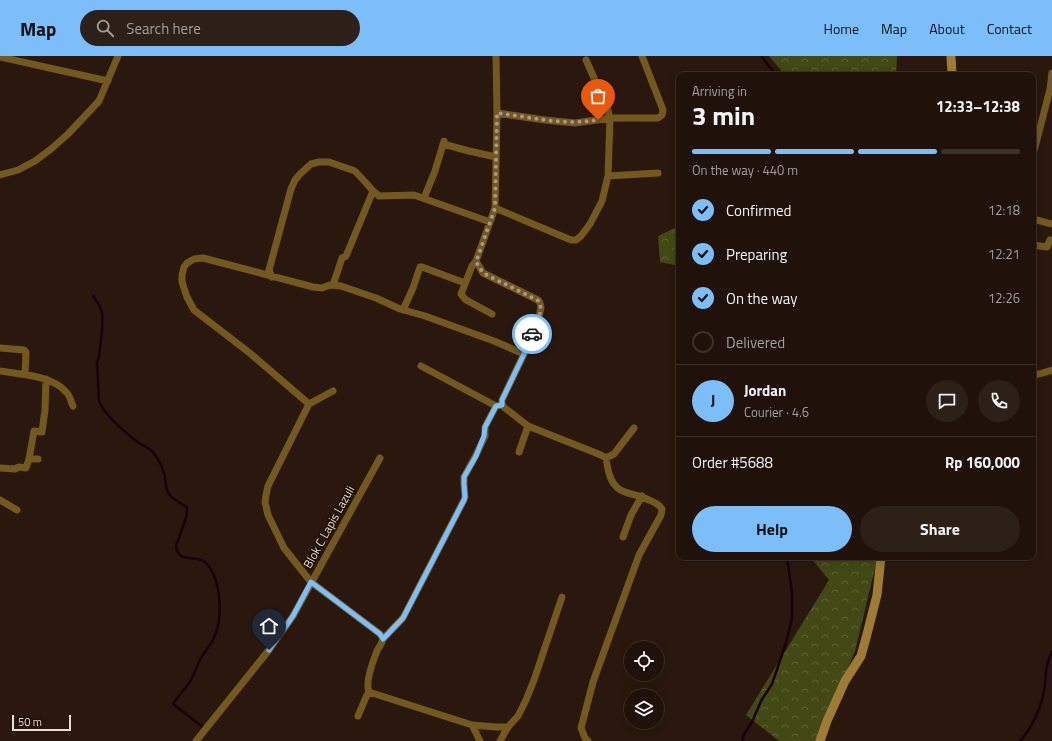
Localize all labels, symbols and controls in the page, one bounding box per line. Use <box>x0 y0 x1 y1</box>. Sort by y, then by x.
search box <box>80 10 360 46</box>
text: Map <box>20 14 56 43</box>
icon: search <box>94 17 116 39</box>
text: Search here <box>126 17 201 40</box>
text: Home <box>824 18 859 39</box>
text: Map <box>881 18 907 39</box>
text: About <box>929 18 965 39</box>
text: Contact <box>987 18 1032 39</box>
pin <box>581 79 615 120</box>
text: Arriving in <box>692 81 747 101</box>
icon: bag <box>587 85 609 107</box>
text: 12:33–12:38 <box>936 95 1020 118</box>
text: 3 min <box>692 96 755 135</box>
text: On the way · 440 m <box>692 160 798 180</box>
icon: check <box>692 199 714 221</box>
text: Confirmed <box>726 199 791 222</box>
text: 12:18 <box>988 200 1020 220</box>
icon: check <box>692 243 714 265</box>
text: Preparing <box>726 243 787 266</box>
text: 12:21 <box>988 244 1020 264</box>
icon: check <box>692 287 714 309</box>
text: On the way <box>726 287 798 310</box>
text: 12:26 <box>988 288 1020 308</box>
courier <box>512 314 552 354</box>
icon: car <box>521 323 543 345</box>
text: Delivered <box>726 331 785 354</box>
text: Jordan <box>744 379 786 402</box>
button: chat <box>926 380 968 422</box>
button: phone <box>978 380 1020 422</box>
text: J <box>711 389 715 412</box>
text: Courier · 4.6 <box>744 402 809 422</box>
text: Order #5688 <box>692 451 773 474</box>
text: Rp 160,000 <box>945 451 1020 474</box>
street label: Blok C Lapis Lazuli <box>298 482 359 572</box>
button: Help <box>692 506 852 552</box>
button: Share <box>860 506 1020 552</box>
pin <box>252 609 286 650</box>
icon: home <box>258 615 280 637</box>
map controls <box>624 641 664 729</box>
button: locate <box>624 641 664 681</box>
button: layers <box>624 689 664 729</box>
scale bar <box>12 713 71 732</box>
text: 50 m <box>18 714 42 730</box>

